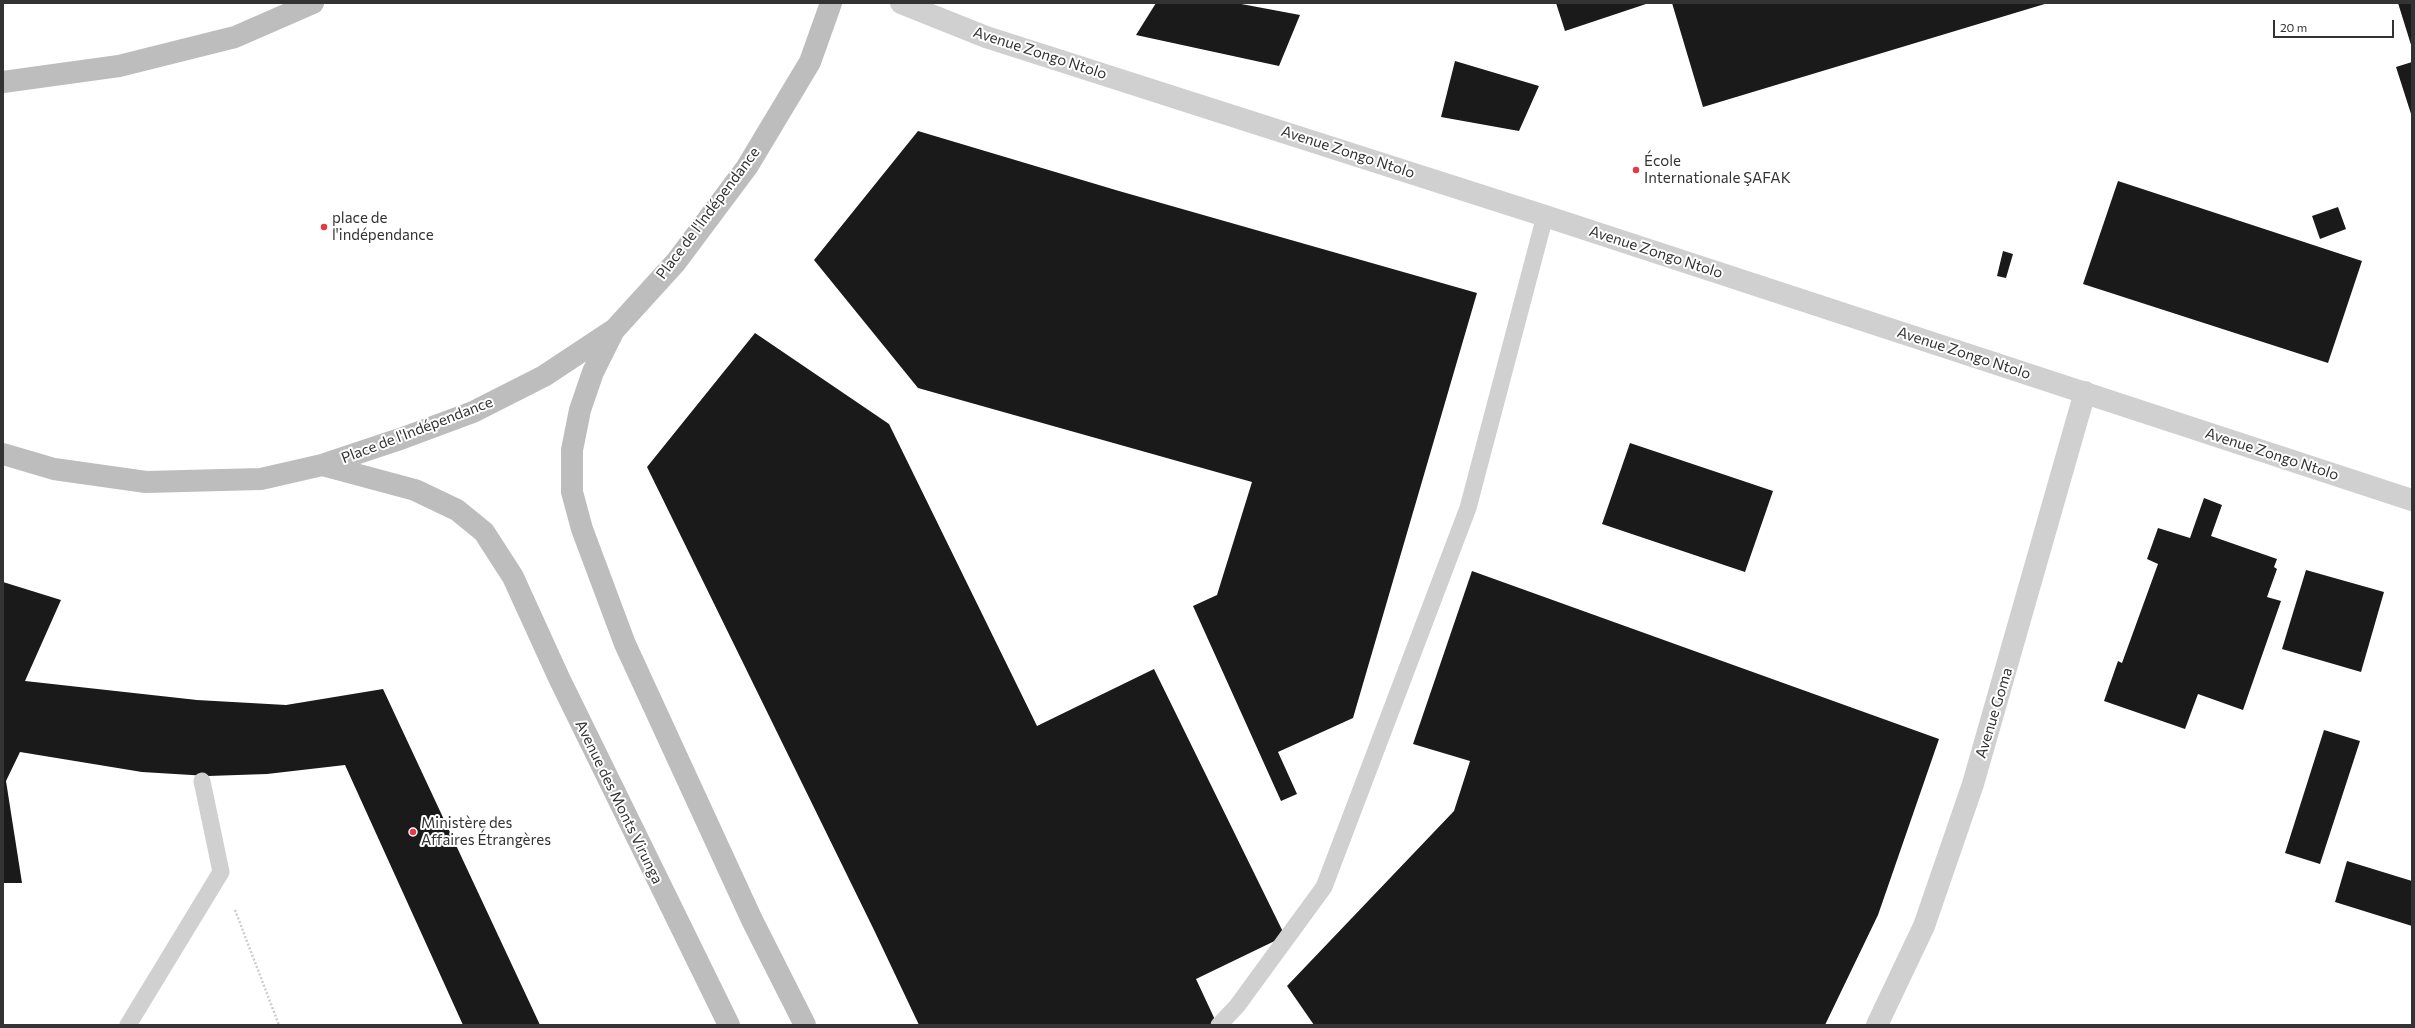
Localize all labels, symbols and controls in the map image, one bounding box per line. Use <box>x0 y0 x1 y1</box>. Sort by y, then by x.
scale bar <box>2275 12 2396 38</box>
text: 20 m <box>2280 20 2307 34</box>
street label: Avenue Zongo Ntolo <box>971 23 1109 83</box>
street label: Avenue Zongo Ntolo <box>1279 122 1417 182</box>
street label: Place de l'Indépendance <box>652 143 764 283</box>
place label: École Internationale ŞAFAK <box>1644 152 1791 187</box>
marker: École Internationale ŞAFAK <box>1631 165 1641 175</box>
place label: place de l'indépendance <box>332 209 434 244</box>
marker: place de l'indépendance <box>319 222 329 232</box>
street label: Avenue Zongo Ntolo <box>1587 222 1725 282</box>
street label: Avenue Zongo Ntolo <box>1895 323 2033 383</box>
street label: Place de l'Indépendance <box>339 393 495 467</box>
street label: Avenue Zongo Ntolo <box>2203 424 2341 484</box>
street label: Avenue Goma <box>1972 666 2016 760</box>
street label: Avenue des Monts Virunga <box>571 717 667 887</box>
place label: Ministère des Affaires Étrangères <box>421 814 551 849</box>
marker: Ministère des Affaires Étrangères <box>408 827 418 837</box>

